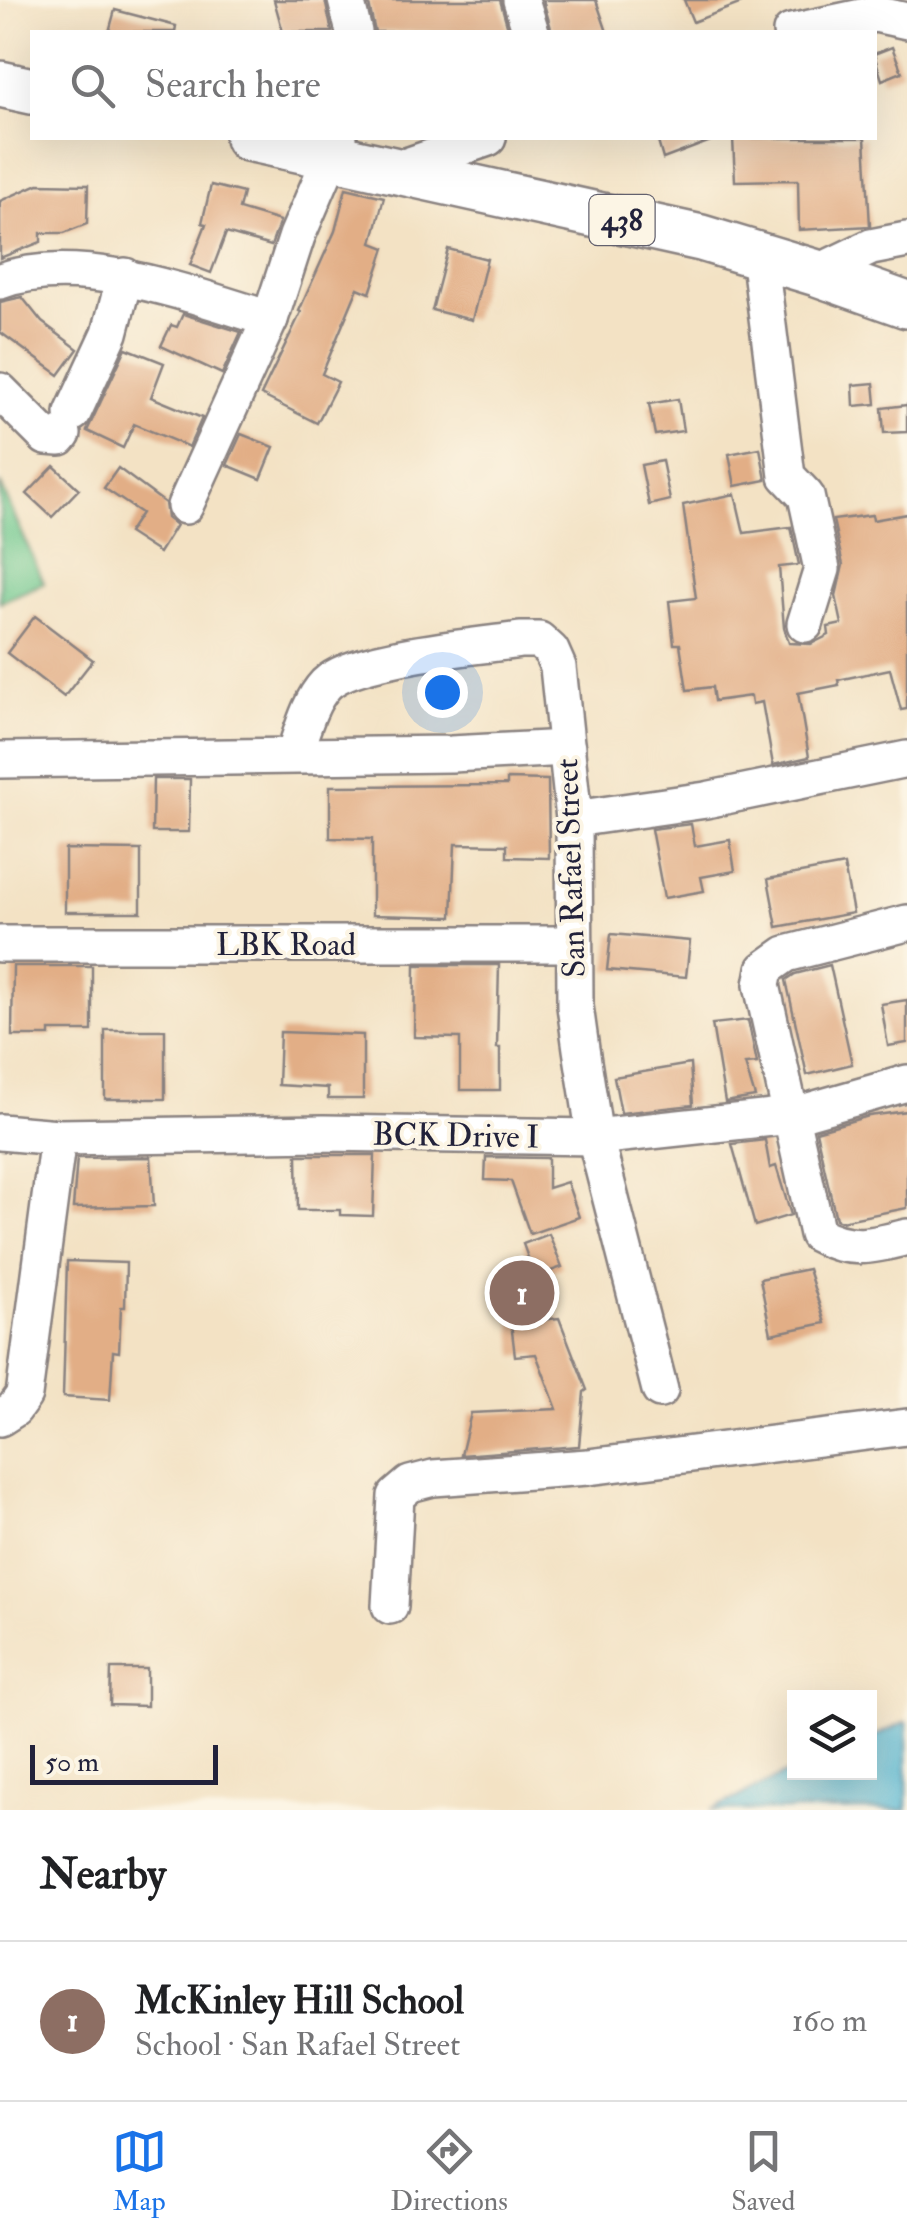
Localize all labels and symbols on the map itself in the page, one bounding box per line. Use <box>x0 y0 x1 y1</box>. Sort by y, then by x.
road number: 438 <box>590 195 654 245</box>
your location <box>417 667 468 718</box>
street label: San Rafael Street <box>547 758 595 978</box>
street label: LBK Road <box>216 925 356 965</box>
street label: BCK Drive I <box>372 1115 540 1157</box>
pin: 1 <box>490 1256 554 1330</box>
scale bar <box>30 1740 218 1784</box>

